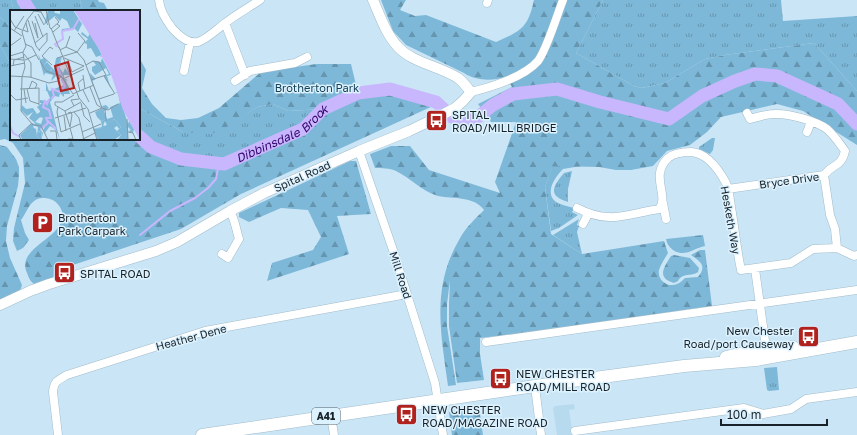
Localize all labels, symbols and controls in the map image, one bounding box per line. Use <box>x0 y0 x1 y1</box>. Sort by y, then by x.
inset map <box>10 10 140 140</box>
park label: Brotherton Park <box>275 81 359 94</box>
water label: Dibbinsdale Brook <box>233 100 331 165</box>
bus stop icon: SPITAL ROAD/MILL BRIDGE <box>424 107 450 133</box>
place label: SPITAL ROAD/MILL BRIDGE <box>452 108 557 134</box>
street label: Spital Road <box>272 158 332 194</box>
street label: Bryce Drive <box>758 169 820 191</box>
street label: Hesketh Way <box>719 185 743 255</box>
parking icon: Brotherton Park Carpark <box>30 210 56 236</box>
place label: Brotherton Park Carpark <box>58 211 126 237</box>
street label: Mill Road <box>387 250 415 300</box>
bus stop icon: SPITAL ROAD <box>51 260 77 286</box>
place label: SPITAL ROAD <box>80 267 151 280</box>
street label: Heather Dene <box>154 321 228 353</box>
bus stop icon: New Chester Road/port Causeway <box>796 323 822 349</box>
place label: New Chester Road/port Causeway <box>683 324 795 350</box>
bus stop icon: NEW CHESTER ROAD/MILL ROAD <box>487 366 513 392</box>
place label: NEW CHESTER ROAD/MILL ROAD <box>516 367 611 393</box>
scale bar <box>721 401 827 427</box>
bus stop icon: NEW CHESTER ROAD/MAGAZINE ROAD <box>393 402 419 428</box>
place label: NEW CHESTER ROAD/MAGAZINE ROAD <box>422 403 548 429</box>
text: 100 m <box>727 407 761 422</box>
road number: A41 <box>312 408 340 424</box>

